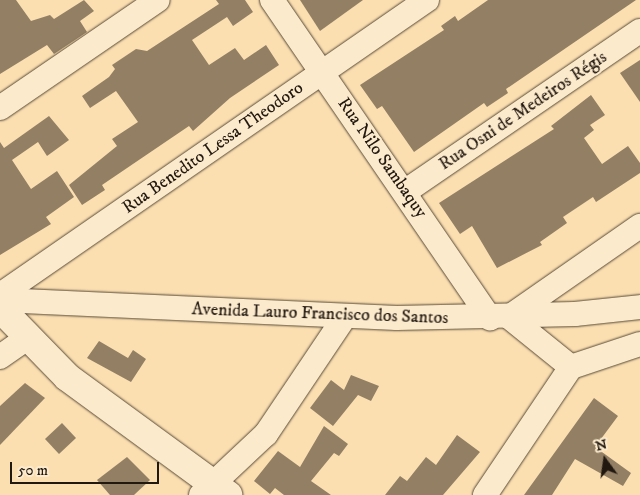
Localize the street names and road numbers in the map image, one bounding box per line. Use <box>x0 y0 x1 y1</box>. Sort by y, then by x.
street label: Rua Osni de Medeiros Régis <box>435 47 611 175</box>
street label: Rua Benedito Lessa Theodoro <box>118 77 308 219</box>
street label: Rua Nilo Sambaquy <box>332 94 432 222</box>
street label: Avenida Lauro Francisco dos Santos <box>191 299 449 329</box>

